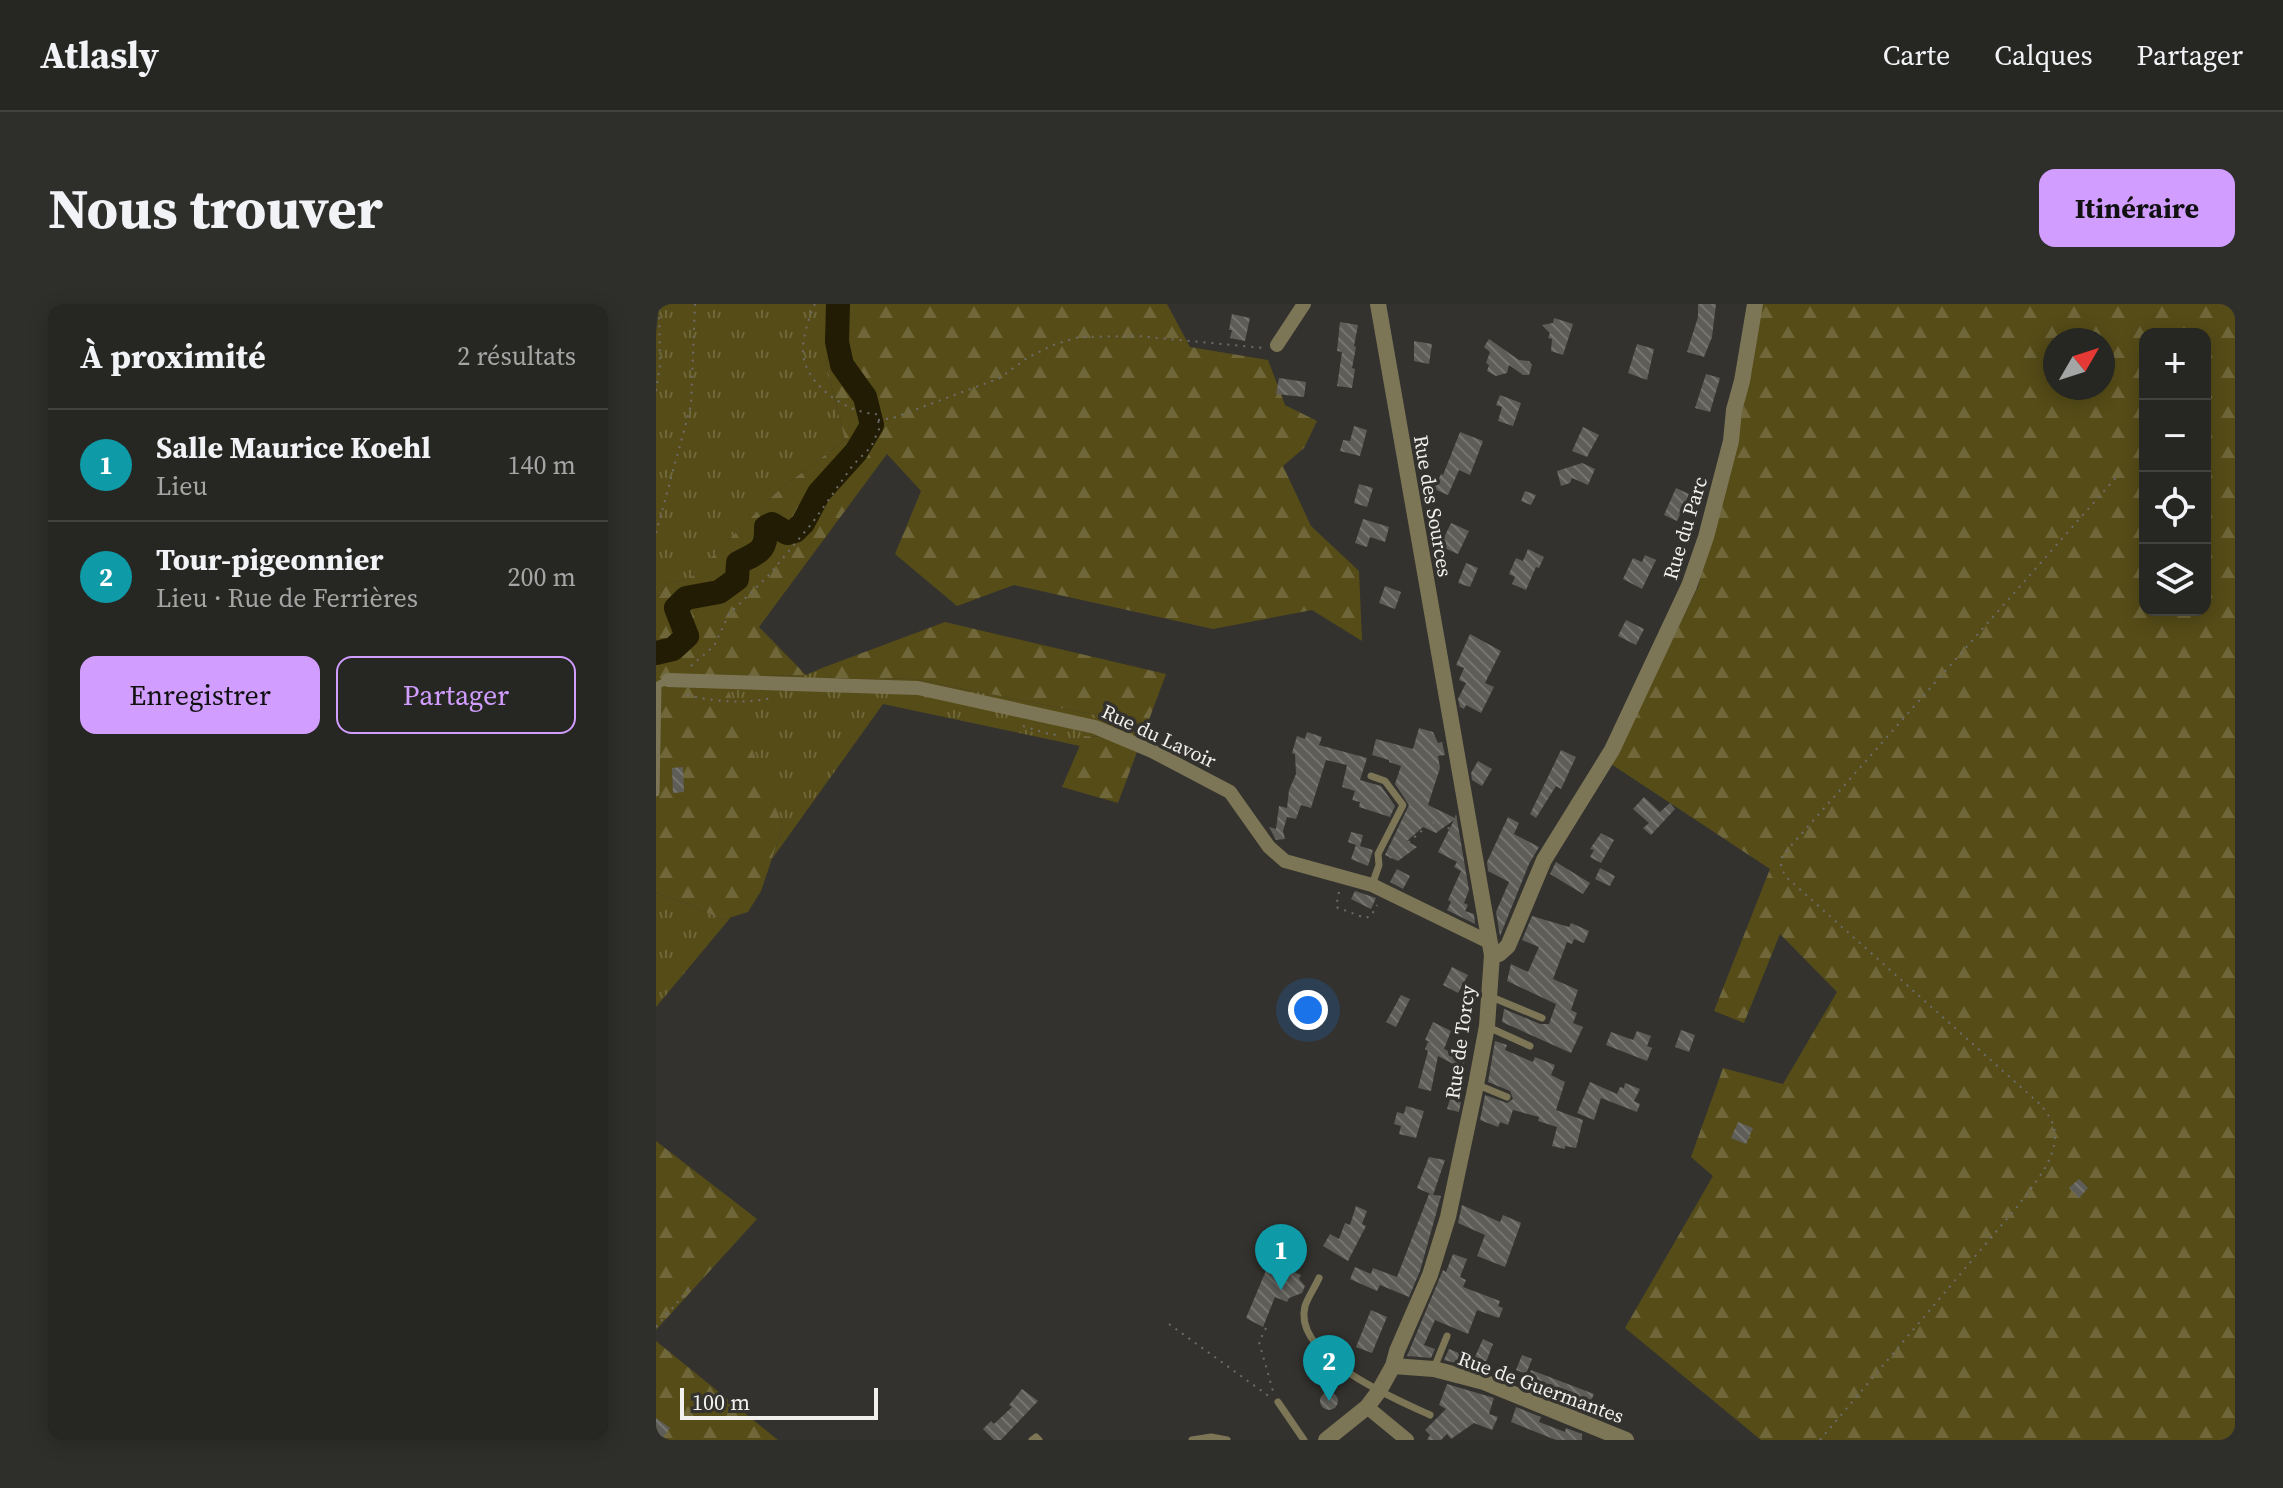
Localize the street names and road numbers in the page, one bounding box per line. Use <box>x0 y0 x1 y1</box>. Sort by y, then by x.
street label: Rue des Sources <box>1407 433 1459 579</box>
street label: Rue du Parc <box>1656 473 1714 583</box>
street label: Rue du Lavoir <box>1097 697 1221 775</box>
street label: Rue de Torcy <box>1438 982 1482 1101</box>
street label: Rue de Guermantes <box>1454 1344 1628 1430</box>

